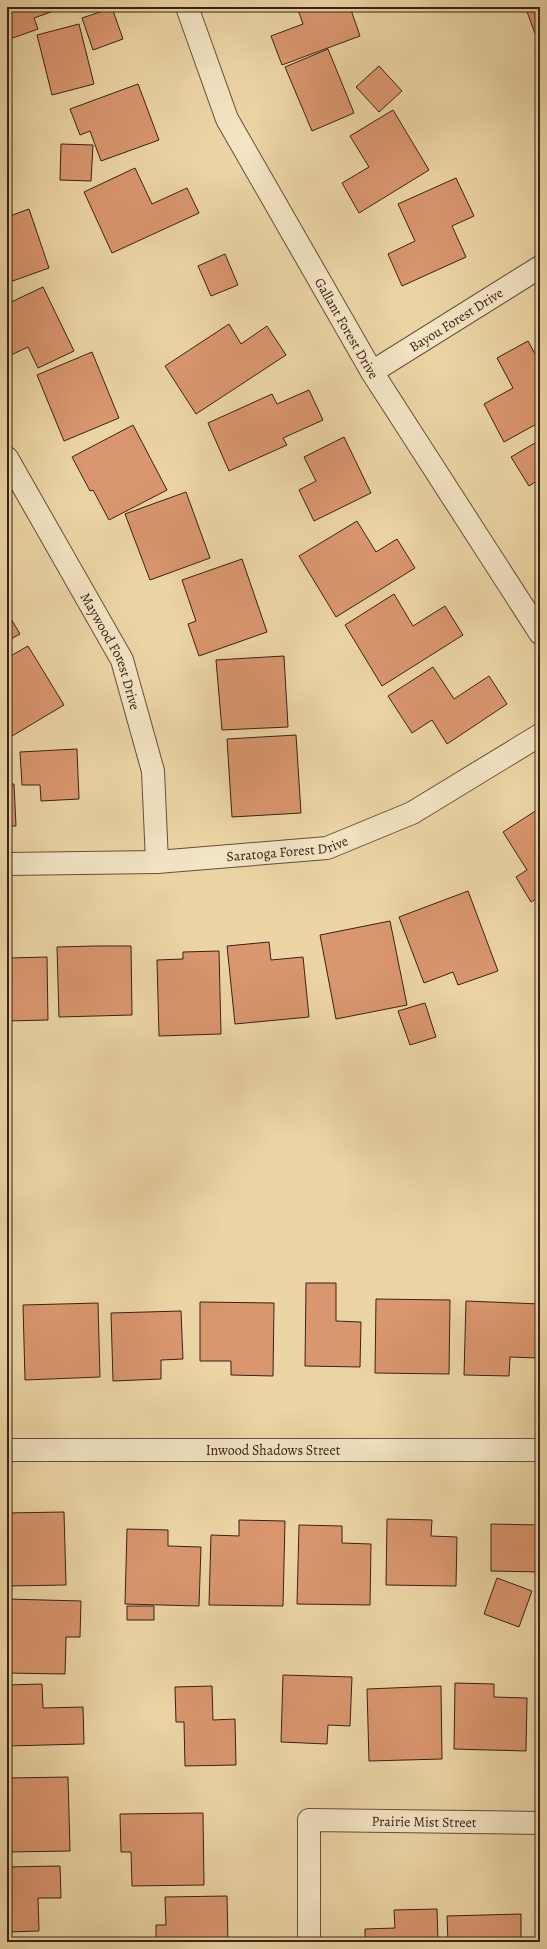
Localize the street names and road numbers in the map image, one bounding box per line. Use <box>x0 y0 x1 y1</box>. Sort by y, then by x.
street label: Gallant Forest Drive <box>310 274 383 382</box>
street label: Bayou Forest Drive <box>405 283 507 356</box>
street label: Maywood Forest Drive <box>76 589 145 712</box>
street label: Saratoga Forest Drive <box>226 831 351 866</box>
street label: Inwood Shadows Street <box>206 1441 341 1460</box>
street label: Prairie Mist Street <box>371 1811 477 1832</box>

